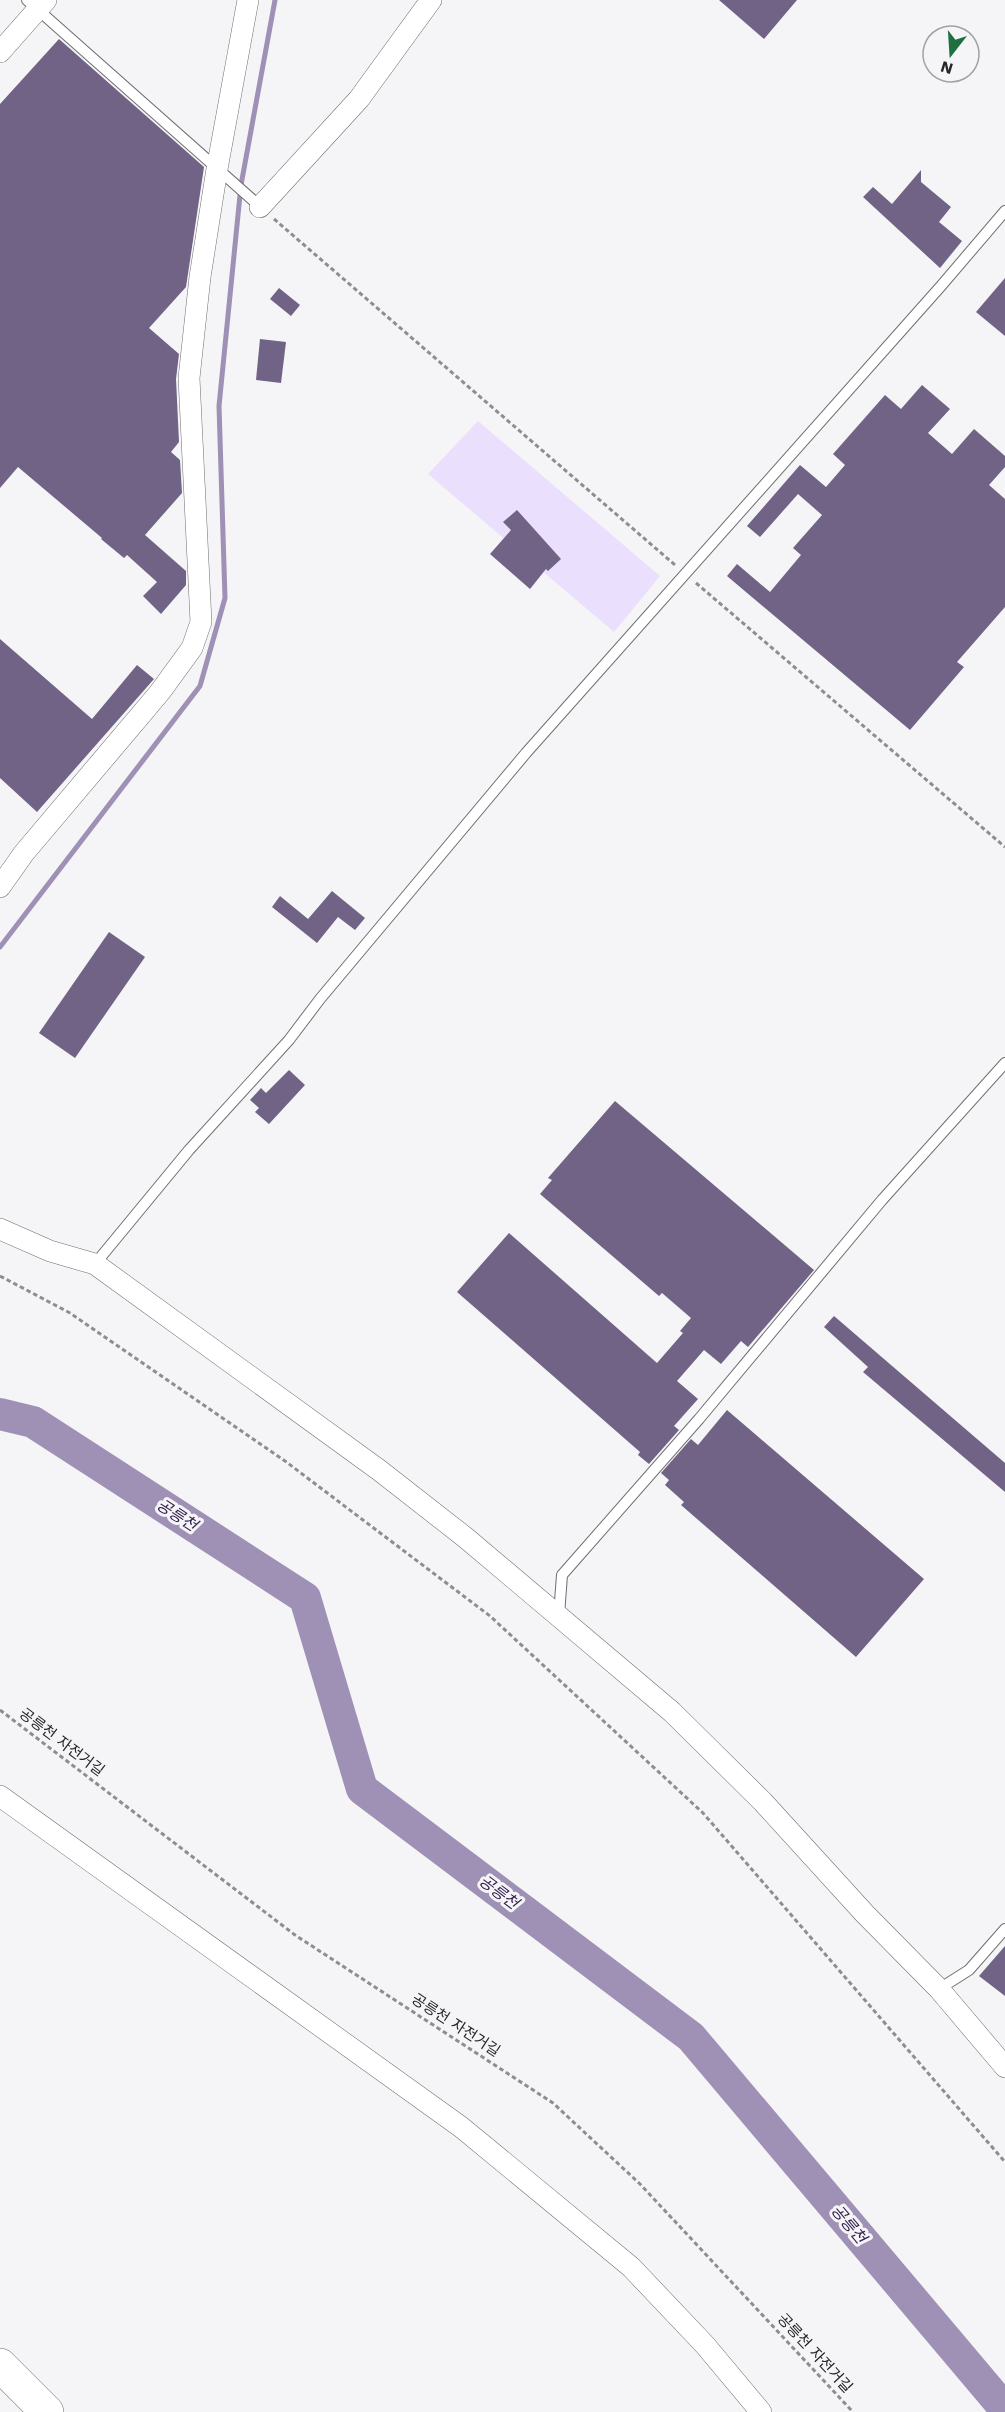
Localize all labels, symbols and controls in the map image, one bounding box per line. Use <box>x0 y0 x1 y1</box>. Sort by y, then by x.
north arrow <box>921 24 981 84</box>
text: N <box>938 57 955 79</box>
water label: 공릉천 <box>153 1495 203 1536</box>
street label: 공릉천 자전거길 <box>16 1704 108 1780</box>
water label: 공릉천 <box>476 1871 524 1914</box>
street label: 공릉천 자전거길 <box>408 1990 504 2060</box>
water label: 공릉천 <box>828 2201 872 2249</box>
street label: 공릉천 자전거길 <box>774 2310 856 2396</box>

